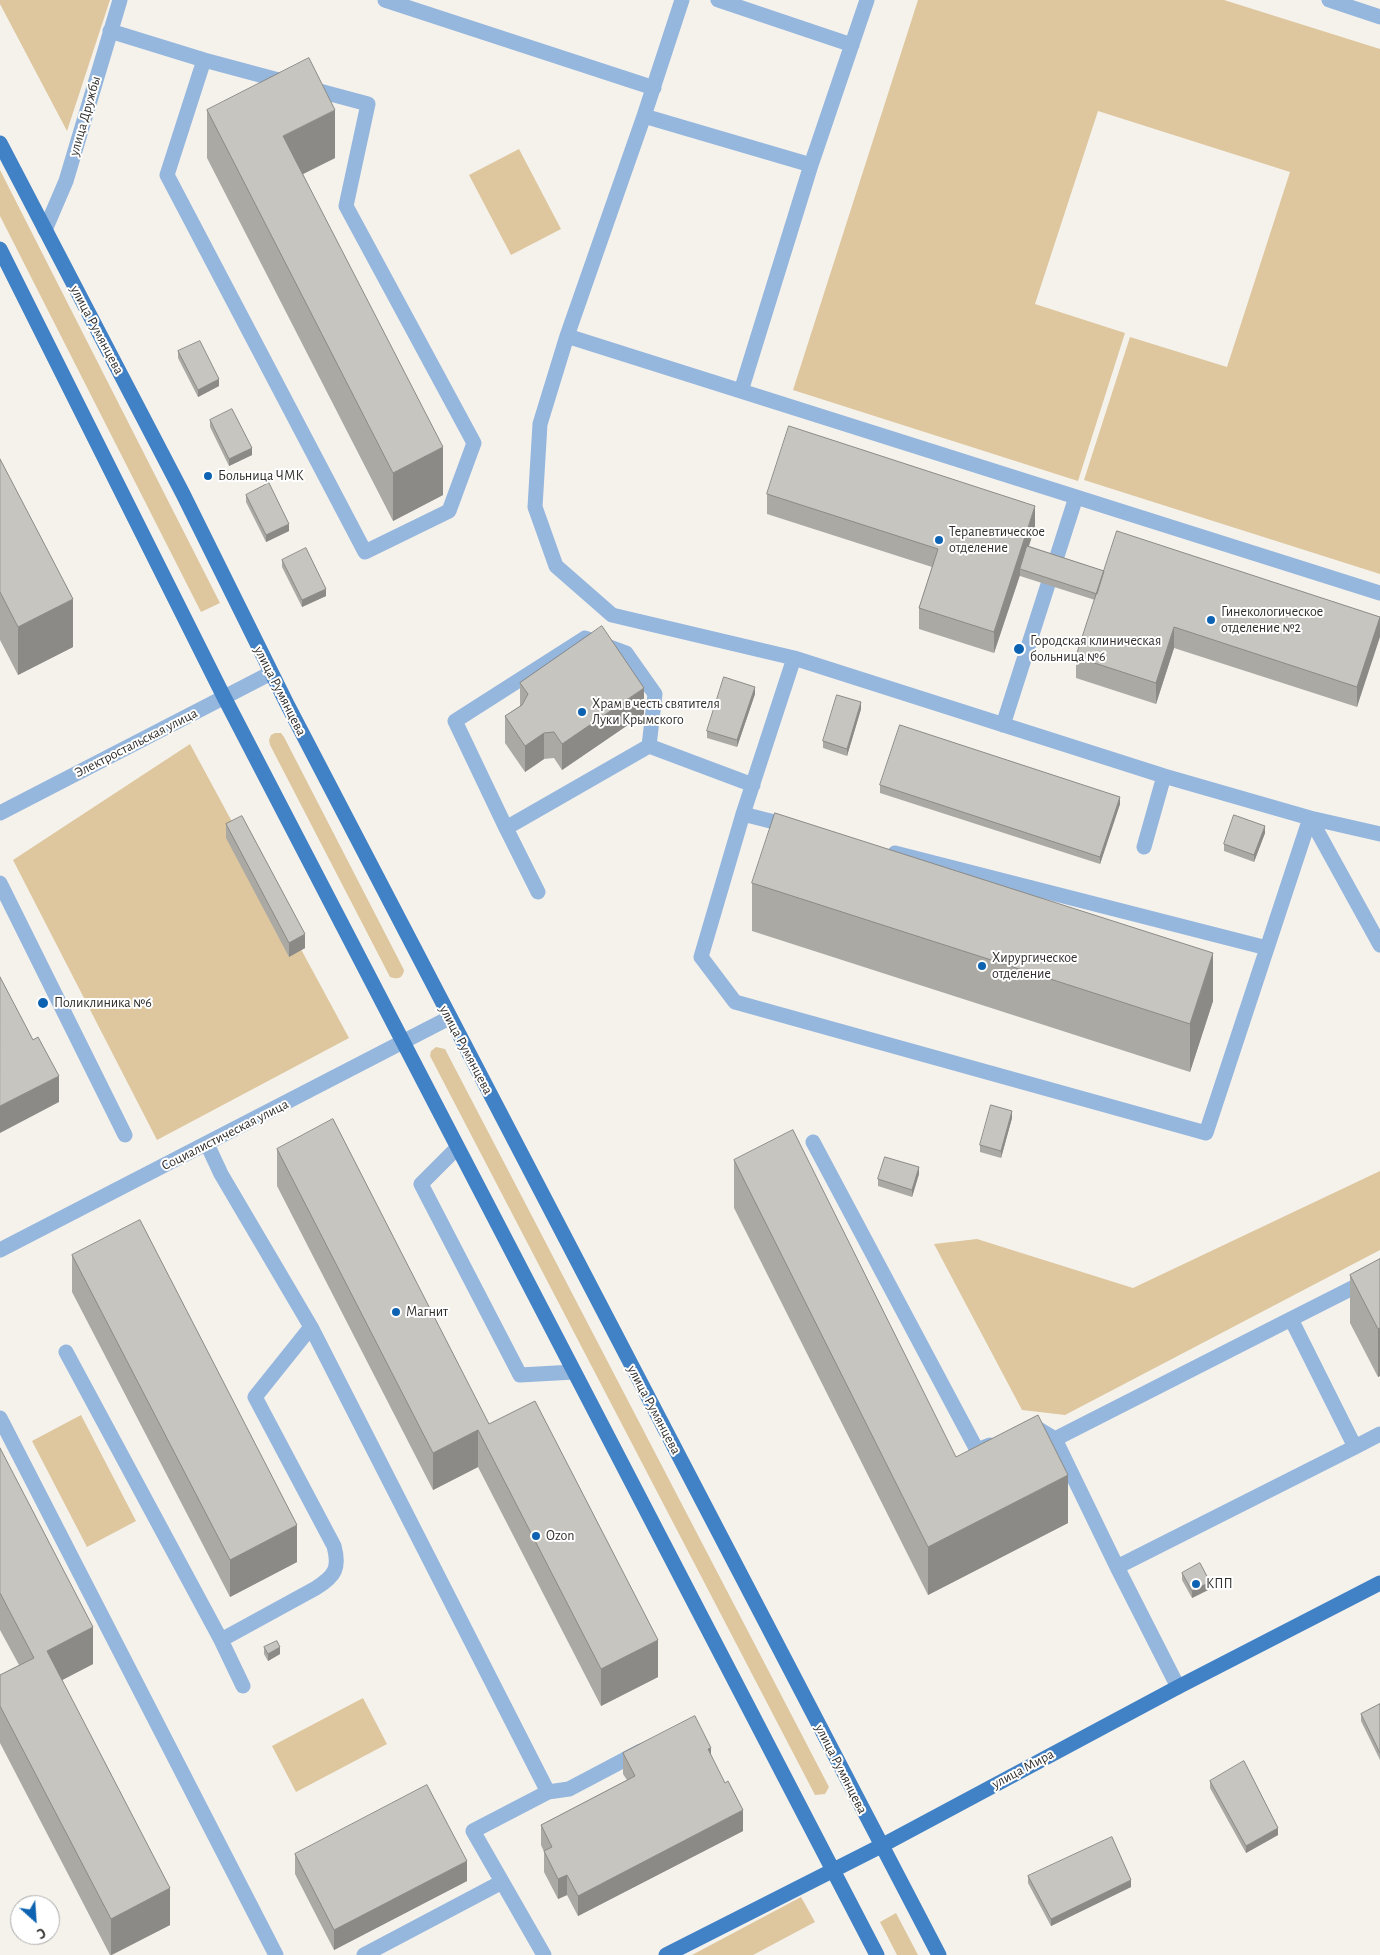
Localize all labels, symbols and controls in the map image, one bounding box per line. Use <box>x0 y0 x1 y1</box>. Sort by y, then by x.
street label: улица Дружбы <box>66 74 104 158</box>
street label: улица Румянцева <box>67 283 127 377</box>
place label: Больница ЧМК <box>218 468 304 484</box>
marker: Больница ЧМК <box>202 470 214 482</box>
place label: Терапевтическое отделение <box>949 524 1045 556</box>
marker: Терапевтическое отделение <box>933 534 945 546</box>
place label: Гинекологическое отделение №2 <box>1221 604 1323 636</box>
marker: Гинекологическое отделение №2 <box>1205 614 1217 626</box>
place label: Городская клиническая больница №6 <box>1030 633 1161 666</box>
marker: Городская клиническая больница №6 <box>1012 642 1026 656</box>
street label: улица Румянцева <box>250 643 310 739</box>
place label: Храм в честь святителя Луки Крымского <box>592 696 720 729</box>
street label: Электростальская улица <box>72 705 200 781</box>
marker: Храм в честь святителя Луки Крымского <box>576 706 588 718</box>
place label: Хирургическое отделение <box>992 950 1078 982</box>
marker: Хирургическое отделение <box>976 960 988 972</box>
place label: Поликлиника №6 <box>54 995 152 1011</box>
marker: Поликлиника №6 <box>36 996 50 1010</box>
street label: улица Румянцева <box>436 1003 496 1097</box>
street label: Социалистическая улица <box>159 1096 291 1174</box>
place label: Магнит <box>406 1304 448 1320</box>
marker: Магнит <box>390 1306 402 1318</box>
street label: улица Румянцева <box>624 1363 684 1457</box>
place label: Ozon <box>546 1528 574 1544</box>
marker: Ozon <box>530 1530 542 1542</box>
place label: КПП <box>1206 1576 1233 1592</box>
marker: КПП <box>1190 1578 1202 1590</box>
street label: улица Румянцева <box>811 1721 871 1817</box>
street label: улица Мира <box>989 1746 1057 1792</box>
north arrow <box>10 1895 60 1945</box>
text: С <box>35 1925 48 1941</box>

